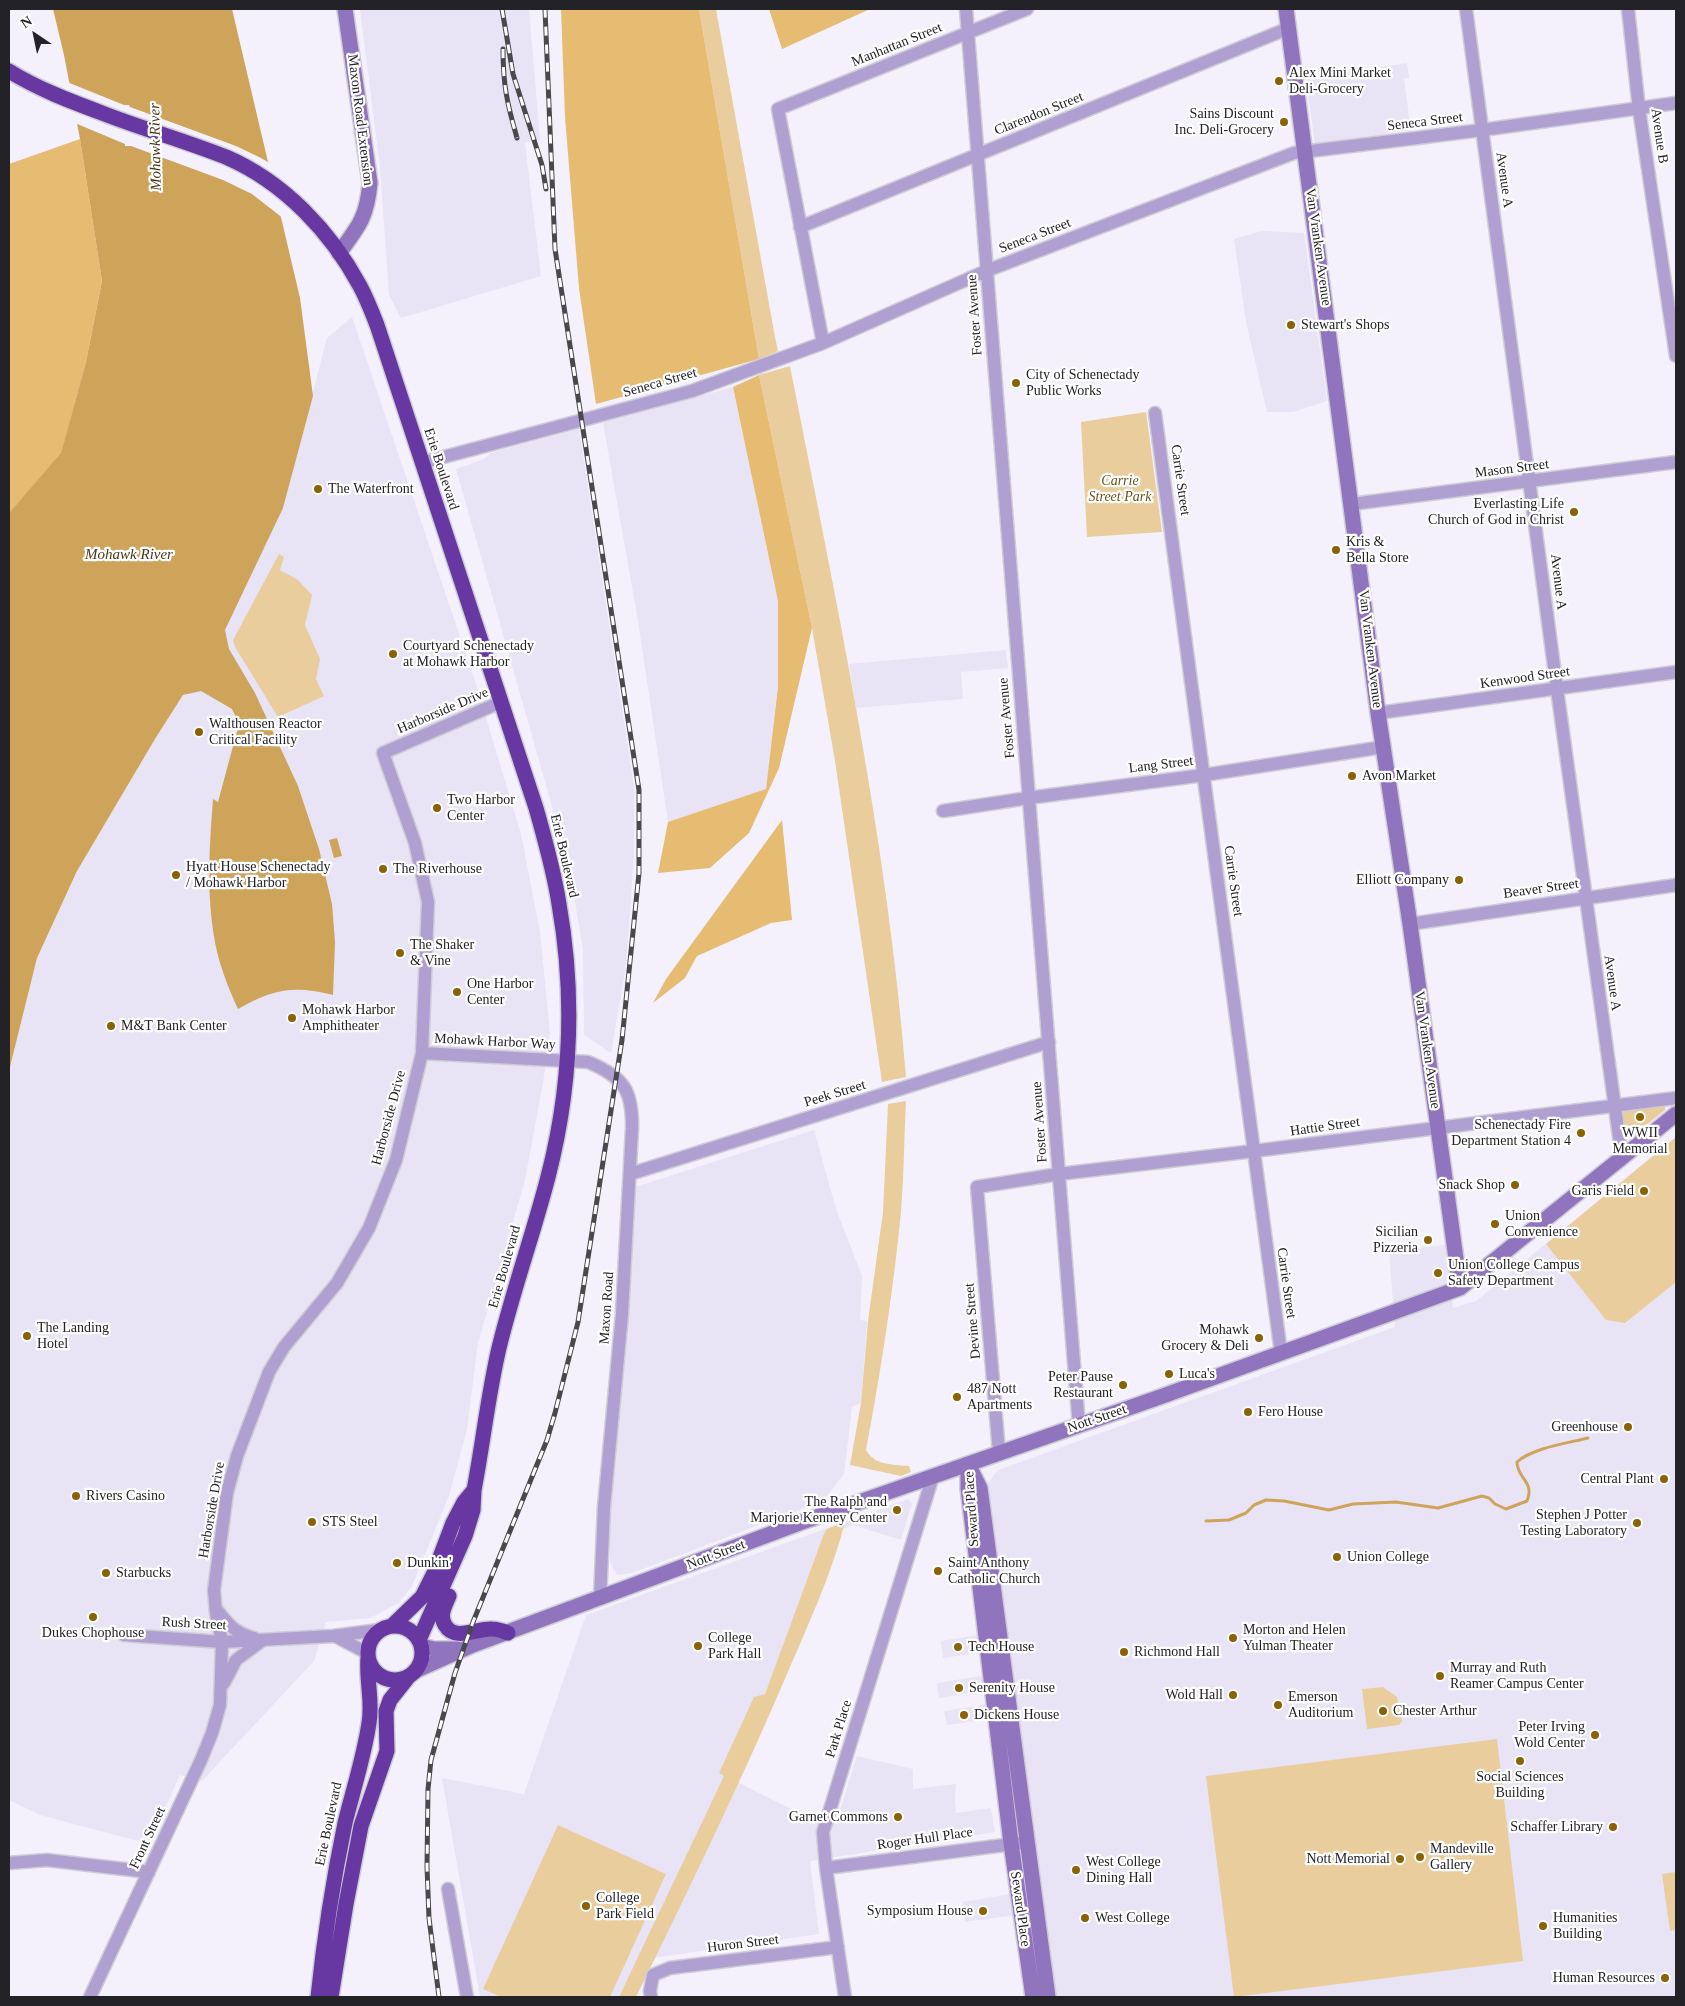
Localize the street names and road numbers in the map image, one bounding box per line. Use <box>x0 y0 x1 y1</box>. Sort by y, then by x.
street label: Manhattan Street <box>849 19 945 71</box>
street label: Maxon Road Extension <box>344 53 376 187</box>
street label: Clarendon Street <box>992 89 1086 139</box>
street label: Avenue B <box>1647 107 1671 165</box>
street label: Seneca Street <box>1386 109 1464 135</box>
street label: Avenue A <box>1492 151 1516 209</box>
street label: Van Vranken Avenue <box>1301 187 1335 307</box>
street label: Seneca Street <box>997 215 1073 257</box>
street label: Foster Avenue <box>964 274 986 356</box>
street label: Seneca Street <box>621 364 699 402</box>
street label: Erie Boulevard <box>420 426 462 512</box>
street label: Carrie Street <box>1167 444 1193 516</box>
street label: Mason Street <box>1474 456 1550 482</box>
street label: Avenue A <box>1546 553 1570 611</box>
street label: Van Vranken Avenue <box>1354 589 1386 709</box>
street label: Kenwood Street <box>1479 663 1571 693</box>
street label: Foster Avenue <box>995 677 1019 759</box>
street label: Harborside Drive <box>395 684 491 738</box>
street label: Lang Street <box>1128 753 1194 777</box>
street label: Erie Boulevard <box>546 813 582 899</box>
street label: Carrie Street <box>1220 845 1246 917</box>
street label: Beaver Street <box>1502 875 1580 903</box>
street label: Avenue A <box>1600 954 1624 1012</box>
street label: Van Vranken Avenue <box>1410 990 1444 1110</box>
street label: Mohawk Harbor Way <box>434 1030 556 1054</box>
street label: Harborside Drive <box>368 1069 410 1167</box>
street label: Peek Street <box>802 1077 868 1111</box>
street label: Foster Avenue <box>1029 1081 1051 1163</box>
street label: Hattie Street <box>1289 1114 1361 1140</box>
street label: Erie Boulevard <box>485 1224 525 1310</box>
street label: Carrie Street <box>1273 1247 1299 1319</box>
street label: Maxon Road <box>596 1271 618 1345</box>
street label: Devine Street <box>961 1282 985 1360</box>
street label: Nott Street <box>1065 1401 1129 1437</box>
street label: Harborside Drive <box>195 1460 229 1560</box>
street label: Seward Place <box>961 1471 983 1547</box>
street label: Nott Street <box>684 1536 748 1574</box>
street label: Rush Street <box>161 1614 227 1634</box>
street label: Park Place <box>822 1698 856 1760</box>
street label: Erie Boulevard <box>312 1781 346 1867</box>
street label: Front Street <box>126 1804 170 1872</box>
street label: Roger Hull Place <box>876 1824 974 1854</box>
street label: Seward Place <box>1006 1870 1034 1948</box>
street label: Huron Street <box>706 1931 780 1957</box>

